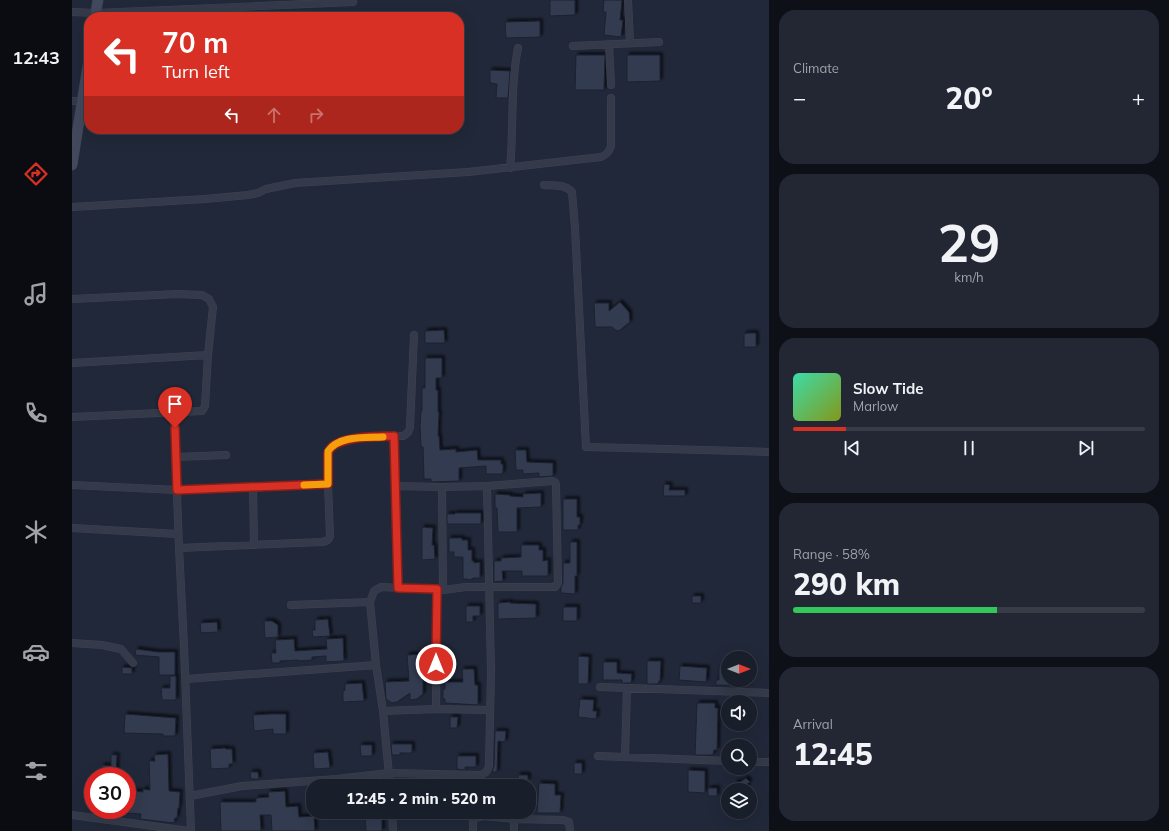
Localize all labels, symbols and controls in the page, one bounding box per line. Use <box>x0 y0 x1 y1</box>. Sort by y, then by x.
text: 70 m <box>162 25 228 60</box>
icon: left <box>96 28 148 80</box>
text: 12:43 <box>12 46 60 69</box>
text: Turn left <box>162 60 230 83</box>
text: Climate <box>793 60 839 76</box>
text: 20° <box>945 79 993 117</box>
text: − <box>793 84 806 112</box>
text: + <box>1132 84 1145 112</box>
icon: left <box>221 104 243 126</box>
icon: ahead <box>263 104 285 126</box>
icon: right <box>305 104 327 126</box>
icon: directions <box>22 160 50 188</box>
text: 29 <box>938 210 1000 275</box>
text: km/h <box>954 269 984 285</box>
icon: music <box>22 280 50 308</box>
text: Slow Tide <box>853 379 923 398</box>
pin <box>158 387 192 428</box>
icon: arrive <box>164 393 186 415</box>
text: Marlow <box>853 398 898 414</box>
icon: phone <box>22 399 50 427</box>
icon: previous <box>841 437 863 459</box>
icon: pause <box>958 437 980 459</box>
icon: next <box>1075 437 1097 459</box>
icon: climate <box>22 518 50 546</box>
text: Range · 58% <box>793 546 870 562</box>
text: 290 km <box>793 565 900 603</box>
icon: car <box>22 638 50 666</box>
position arrow <box>415 643 457 685</box>
north arrow <box>721 651 757 687</box>
map controls <box>721 651 757 819</box>
button: sound <box>721 695 757 731</box>
text: Arrival <box>793 716 833 732</box>
text: 12:45 <box>793 735 873 773</box>
button: search <box>721 739 757 775</box>
icon: filters <box>22 757 50 785</box>
speed limit sign: 30 <box>84 767 136 819</box>
button: layers <box>721 783 757 819</box>
text: 12:45 · 2 min · 520 m <box>346 789 496 808</box>

